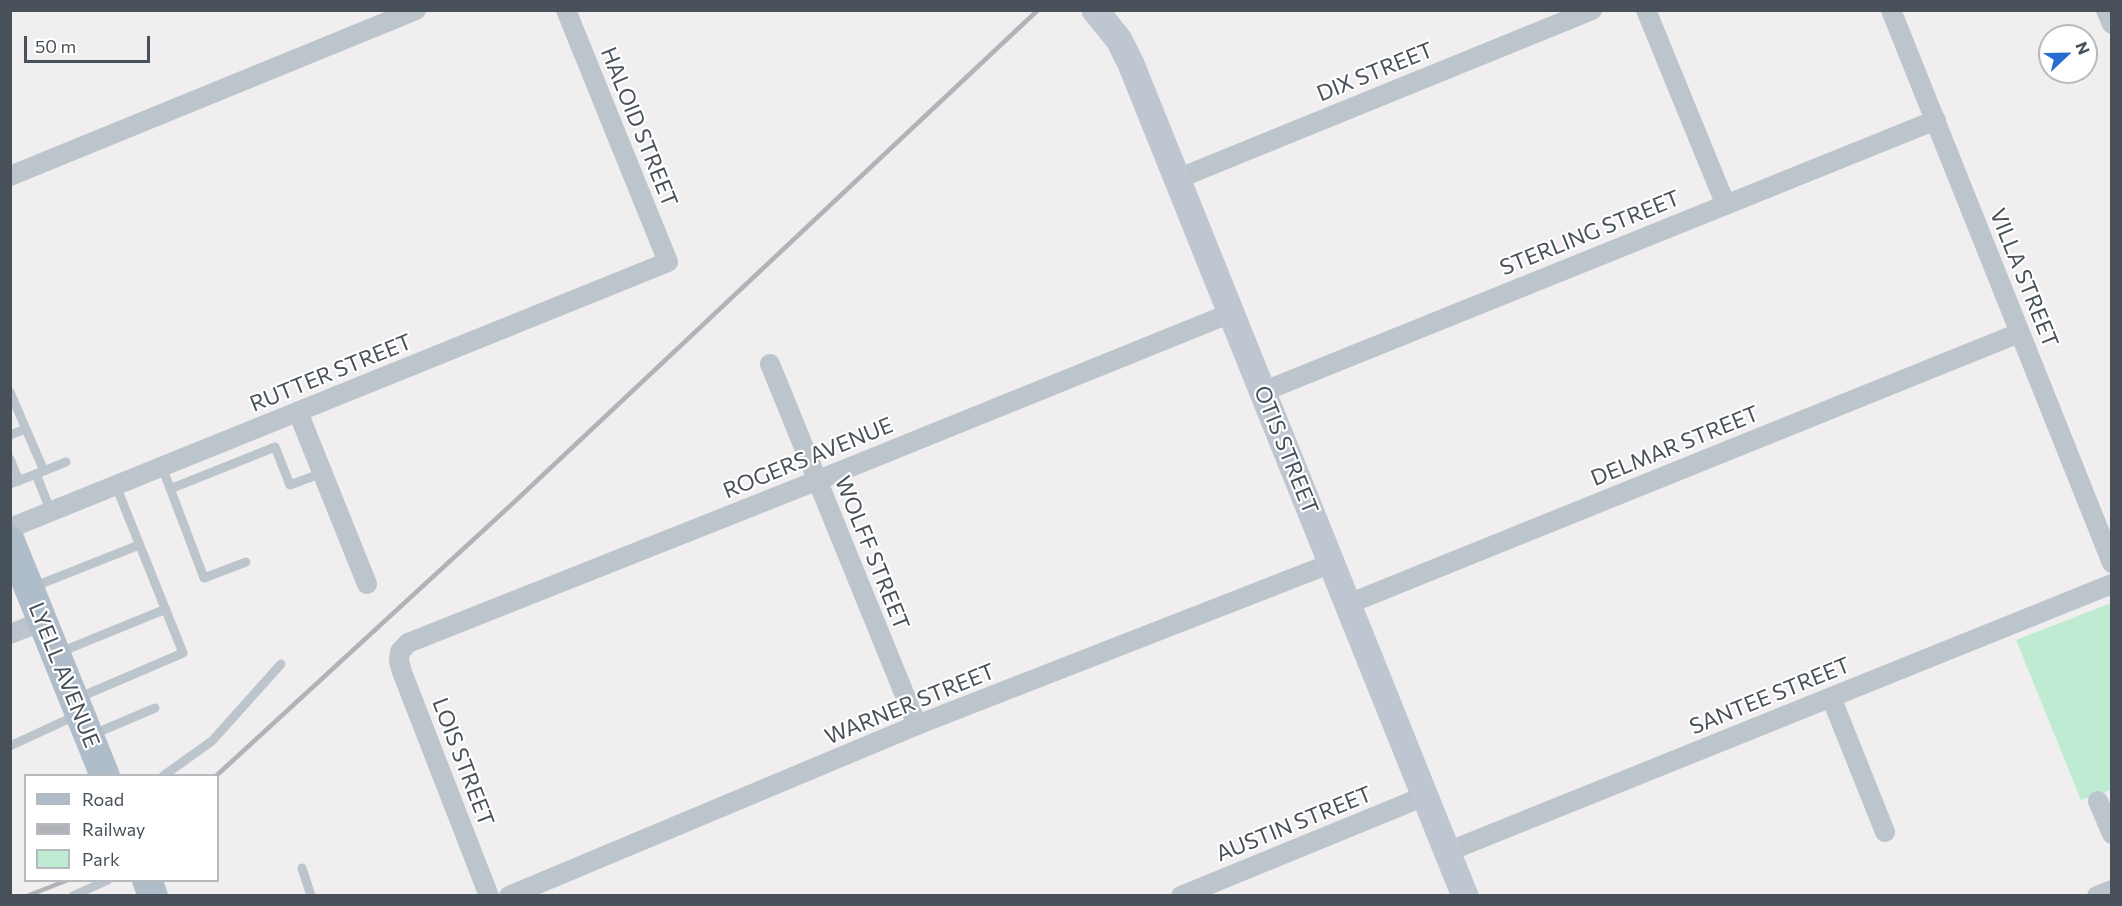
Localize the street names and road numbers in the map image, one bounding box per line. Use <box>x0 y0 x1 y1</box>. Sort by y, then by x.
street label: DIX STREET <box>1313 37 1437 107</box>
street label: HALOID STREET <box>595 43 683 211</box>
street label: STERLING STREET <box>1496 185 1684 281</box>
street label: VILLA STREET <box>1984 205 2064 351</box>
street label: RUTTER STREET <box>246 328 416 418</box>
street label: OTIS STREET <box>1248 382 1324 518</box>
street label: DELMAR STREET <box>1587 400 1763 492</box>
street label: ROGERS AVENUE <box>719 412 897 504</box>
street label: WOLFF STREET <box>829 472 915 634</box>
street label: LYELL AVENUE <box>23 598 105 752</box>
street label: SANTEE STREET <box>1686 652 1854 740</box>
street label: WARNER STREET <box>821 658 999 750</box>
street label: LOIS STREET <box>426 694 500 830</box>
street label: AUSTIN STREET <box>1212 781 1376 867</box>

